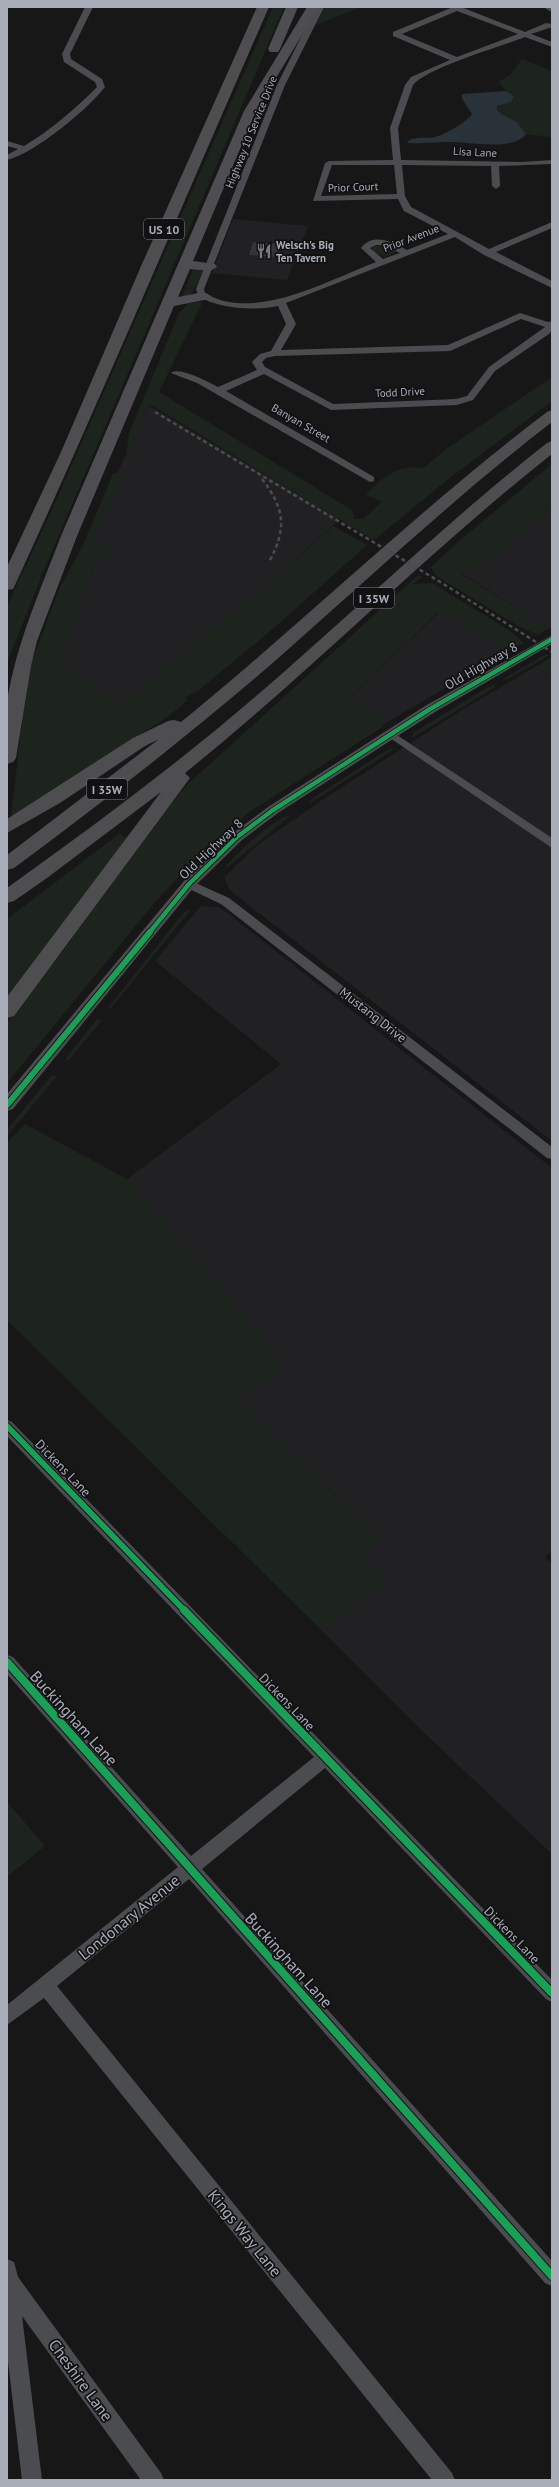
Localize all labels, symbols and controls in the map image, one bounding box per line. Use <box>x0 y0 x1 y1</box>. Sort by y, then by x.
street label: Highway 10 Service Drive <box>222 74 280 190</box>
street label: Lisa Lane <box>453 144 498 160</box>
street label: Prior Court <box>327 179 379 195</box>
road number: US 10 <box>144 219 184 239</box>
street label: Prior Avenue <box>381 221 441 255</box>
place label: Welsch's Big Ten Tavern <box>276 238 334 265</box>
restaurant icon: Welsch's Big Ten Tavern <box>255 242 273 260</box>
street label: Todd Drive <box>375 384 426 400</box>
street label: Banyan Street <box>269 401 333 446</box>
road number: I 35W <box>354 588 394 608</box>
street label: Old Highway 8 <box>441 638 521 694</box>
road number: I 35W <box>87 779 127 799</box>
street label: Old Highway 8 <box>175 815 247 883</box>
street label: Mustang Drive <box>336 984 410 1046</box>
street label: Dickens Lane <box>31 1436 95 1500</box>
street label: Buckingham Lane <box>26 1666 122 1770</box>
street label: Dickens Lane <box>255 1670 319 1734</box>
street label: Londonary Avenue <box>74 1870 184 1964</box>
street label: Dickens Lane <box>480 1903 544 1967</box>
street label: Buckingham Lane <box>241 1908 337 2012</box>
street label: Kings Way Lane <box>204 2185 286 2281</box>
street label: Cheshire Lane <box>45 2335 117 2425</box>

